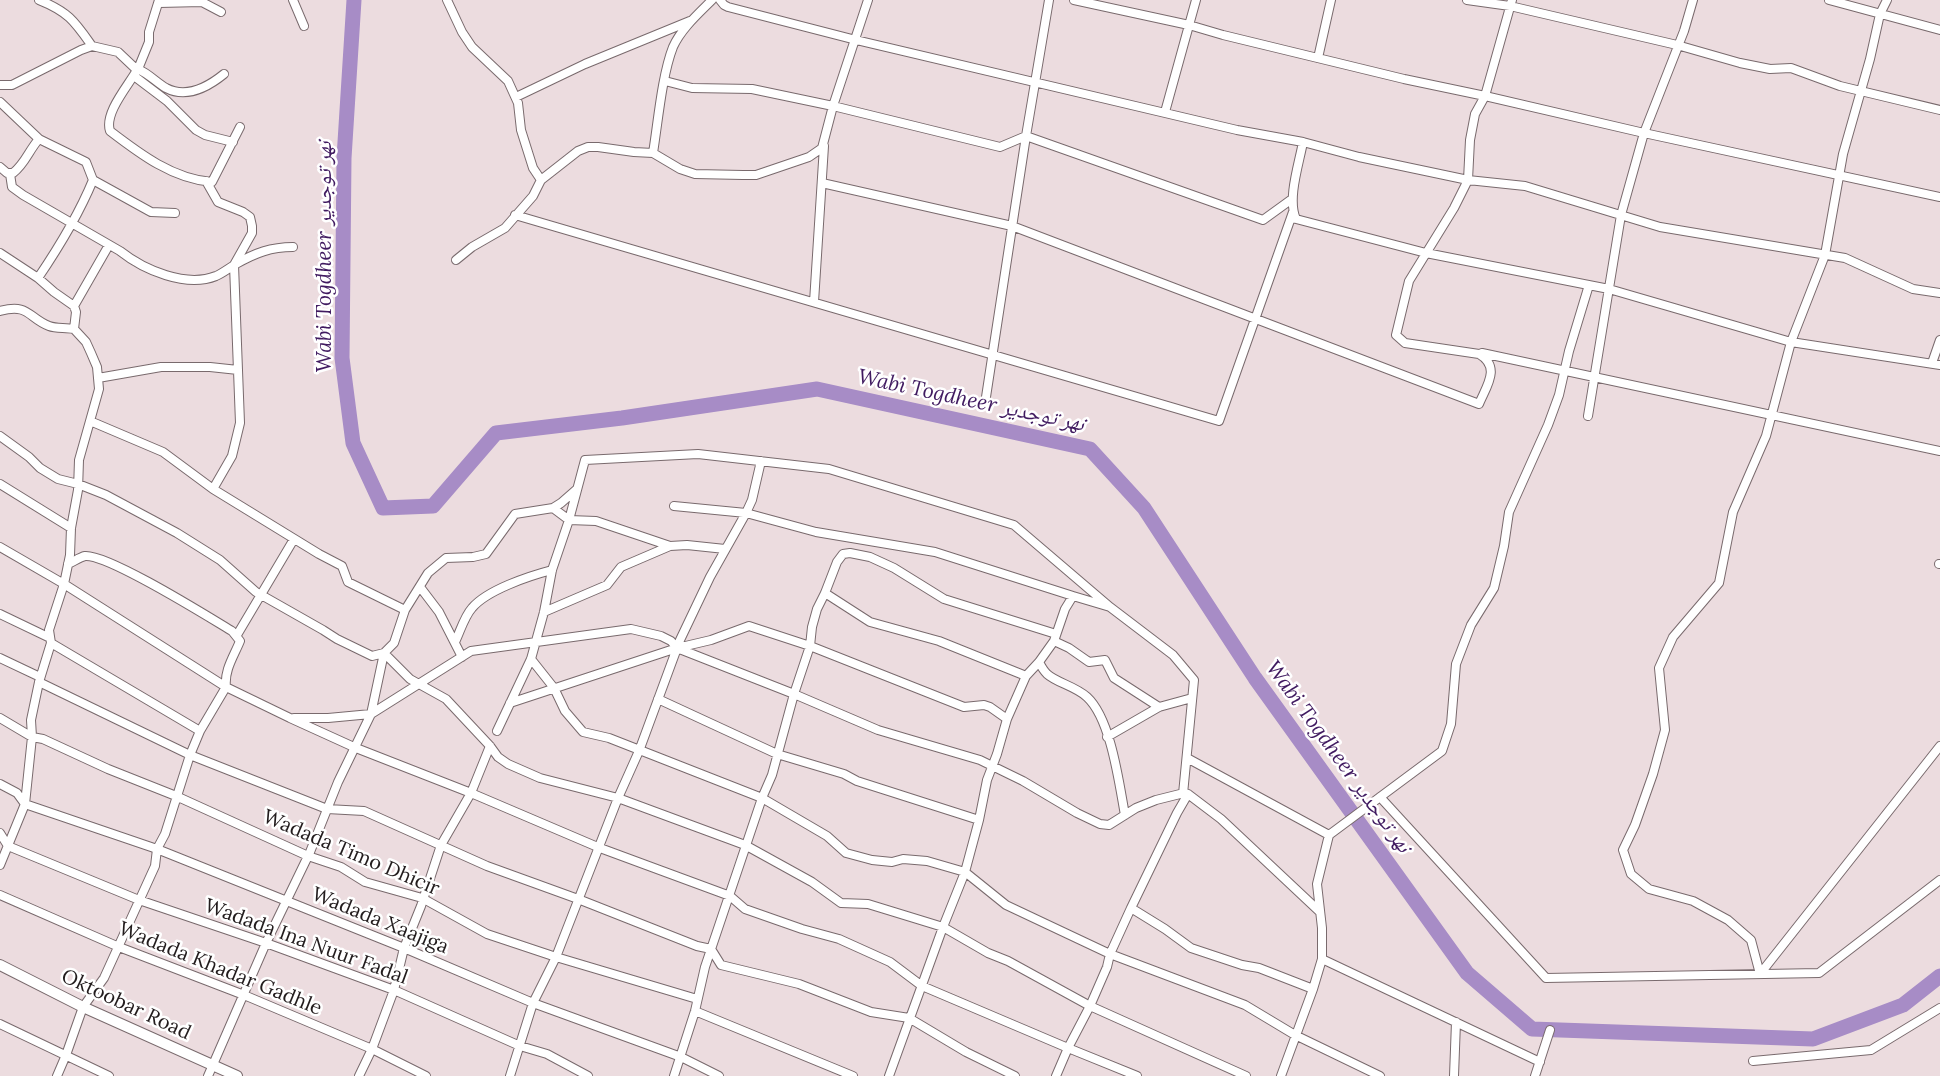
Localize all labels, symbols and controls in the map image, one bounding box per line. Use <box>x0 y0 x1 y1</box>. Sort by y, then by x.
water label: Wabi Togdheer نهر توجدير <box>312 142 338 372</box>
water label: Wabi Togdheer نهر توجدير <box>855 365 1087 437</box>
water label: Wabi Togdheer نهر توجدير <box>1260 656 1416 858</box>
street label: Wadada Timo Dhicir <box>259 805 443 901</box>
street label: Wadada Xaajiga <box>308 883 452 959</box>
street label: Wadada Ina Nuur Fadal <box>201 894 411 990</box>
street label: Wadada Khadar Gadhle <box>115 917 325 1021</box>
street label: Oktoobar Road <box>57 965 195 1045</box>

